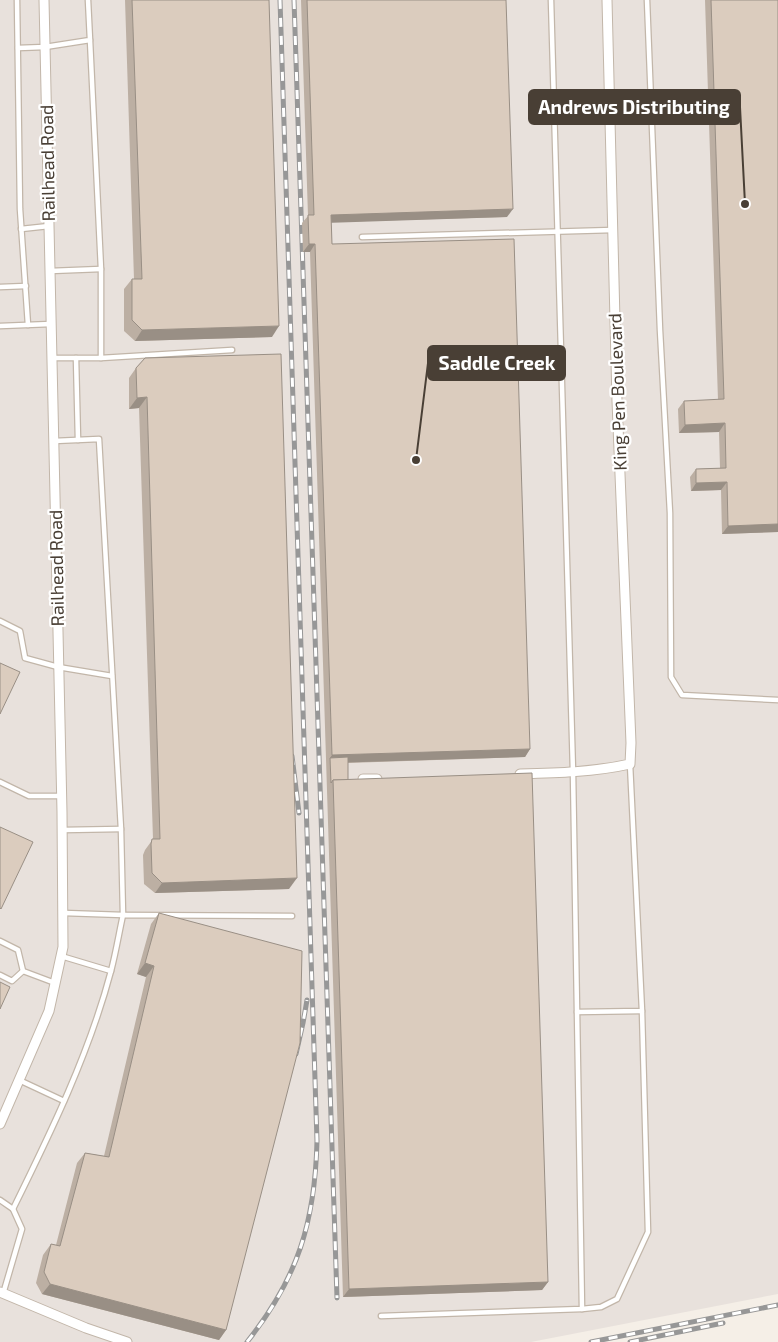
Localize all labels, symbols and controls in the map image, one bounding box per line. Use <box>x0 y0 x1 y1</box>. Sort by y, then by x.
callout: Andrews Distributing <box>529 90 740 124</box>
text: Andrews Distributing <box>538 95 730 118</box>
street label: Railhead Road <box>35 105 59 221</box>
street label: King Pen Boulevard <box>603 313 631 471</box>
callout: Saddle Creek <box>428 346 565 380</box>
text: Saddle Creek <box>439 351 556 374</box>
street label: Railhead Road <box>44 510 68 626</box>

